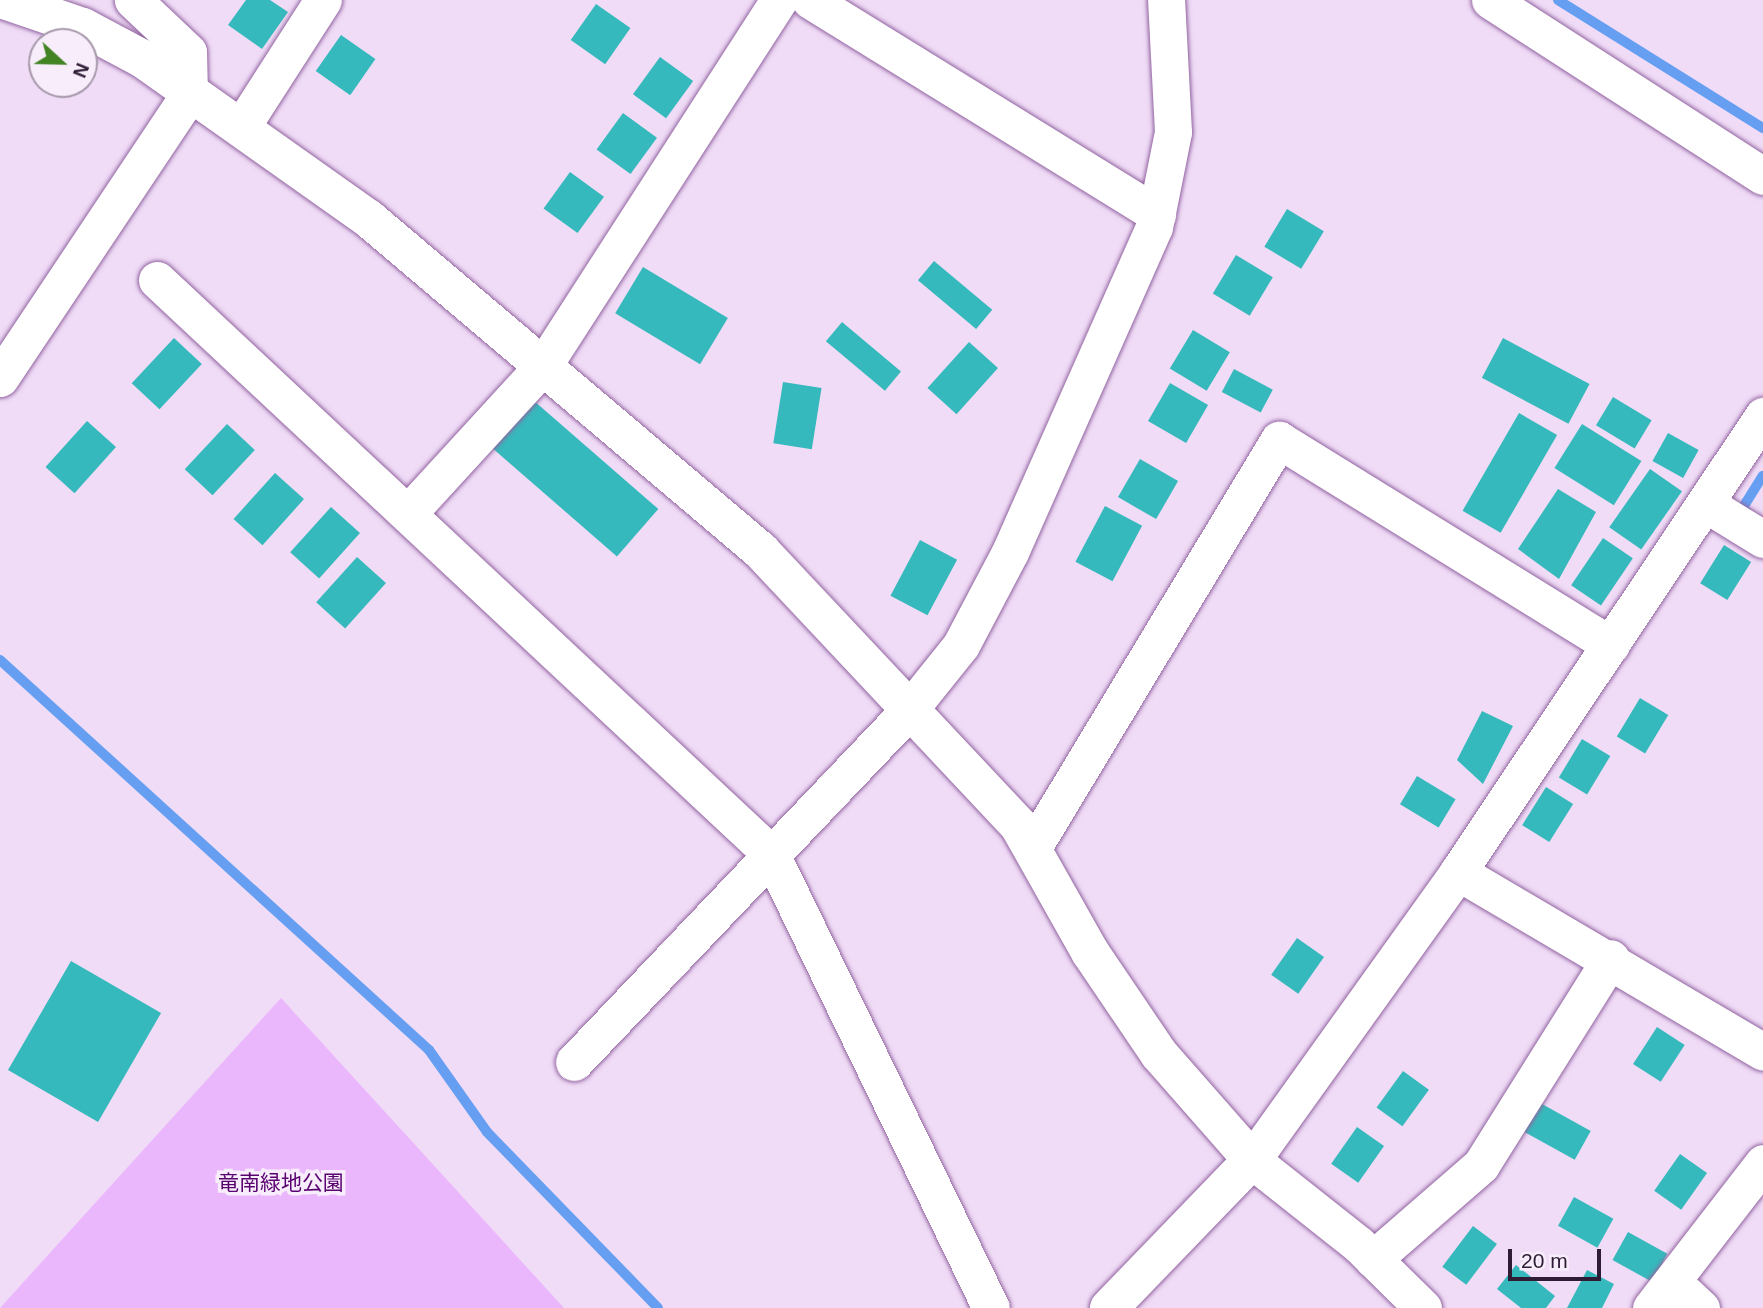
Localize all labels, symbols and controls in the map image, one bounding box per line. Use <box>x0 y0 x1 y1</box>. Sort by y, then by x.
north arrow <box>28 28 98 98</box>
text: N <box>69 60 93 81</box>
park label: 竜南緑地公園 <box>218 1170 344 1196</box>
scale bar <box>1511 1234 1604 1278</box>
text: 20 m <box>1521 1249 1568 1272</box>

